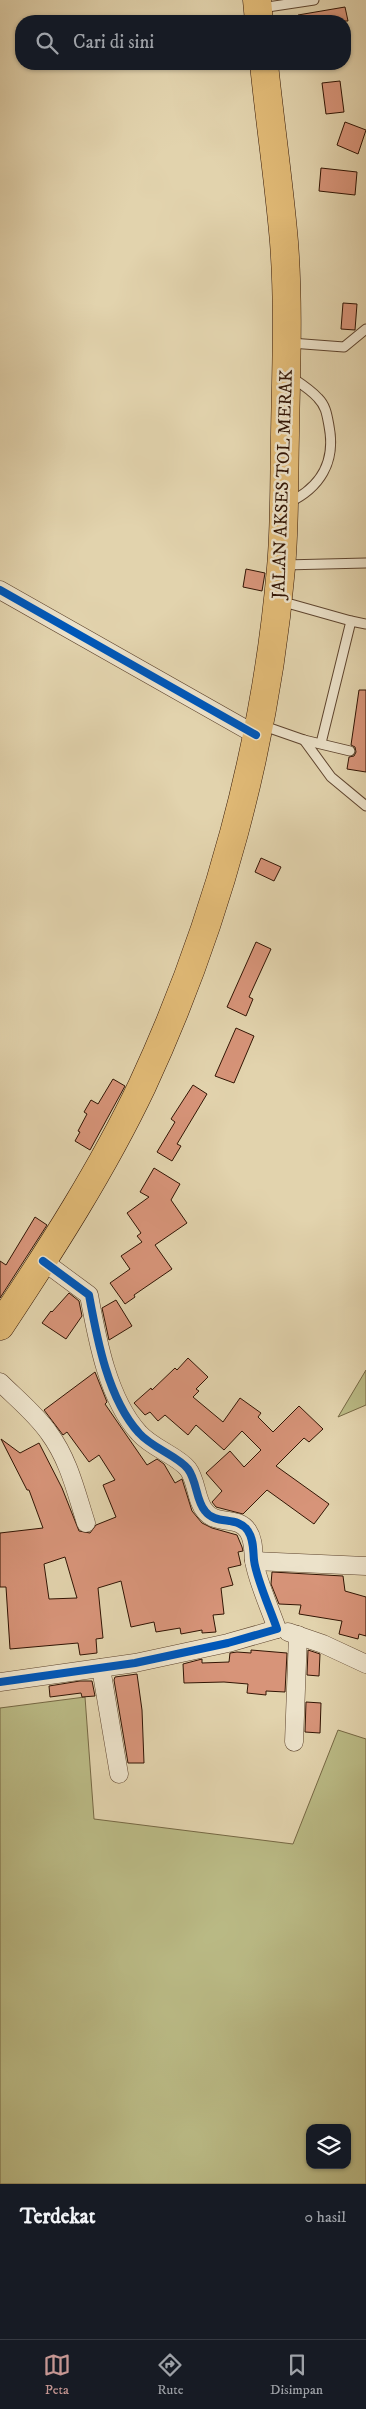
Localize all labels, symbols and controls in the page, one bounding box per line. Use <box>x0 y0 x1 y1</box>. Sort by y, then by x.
search box <box>15 15 351 70</box>
icon: search <box>33 29 61 57</box>
text: Cari di sini <box>73 31 154 54</box>
street label: JALAN AKSES TOL MERAK <box>268 369 298 601</box>
map controls <box>306 2124 351 2169</box>
button: layers <box>306 2124 351 2169</box>
text: Terdekat <box>20 2204 95 2230</box>
text: 0 hasil <box>305 2207 346 2227</box>
tab: Peta <box>43 2351 71 2399</box>
tab: Rute <box>156 2351 184 2399</box>
tab: Disimpan <box>270 2351 323 2399</box>

